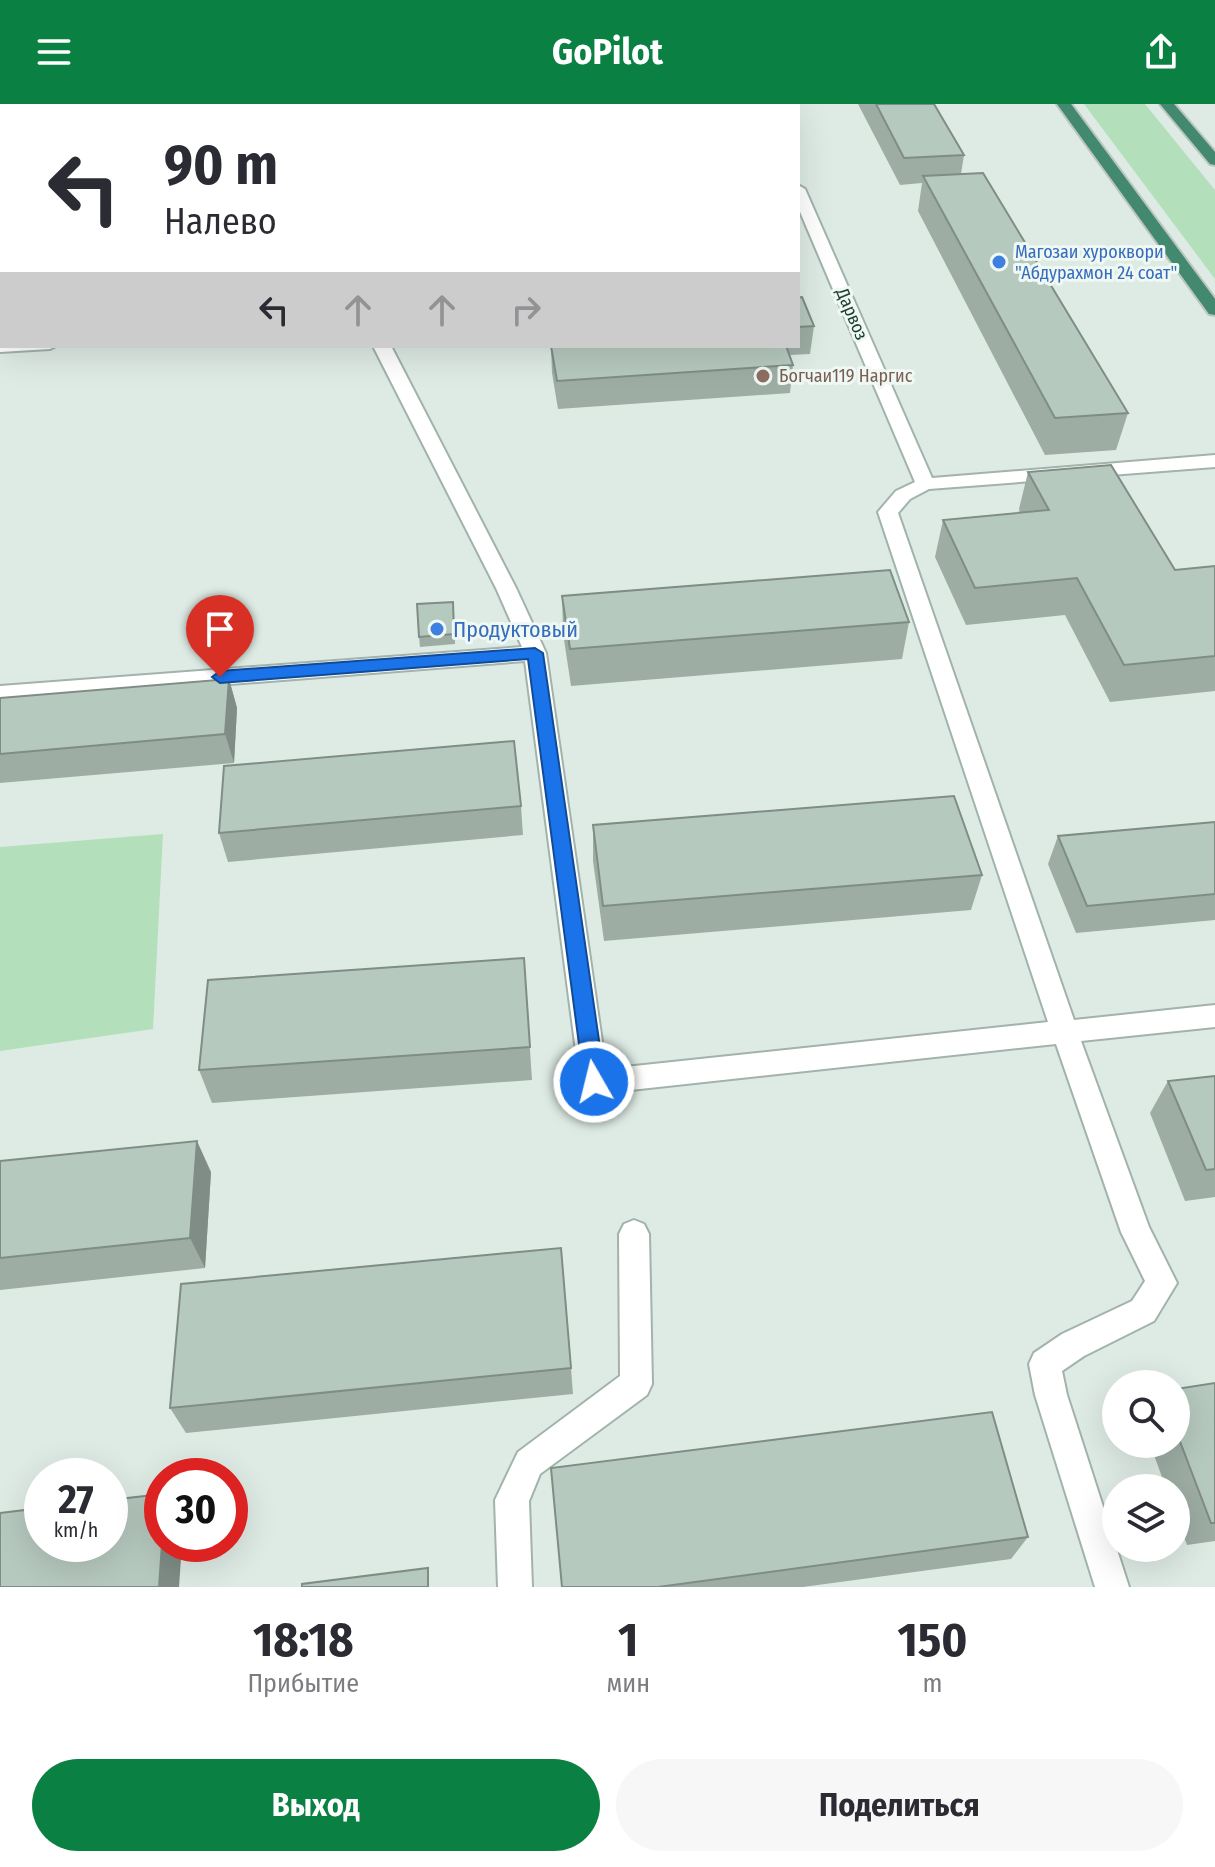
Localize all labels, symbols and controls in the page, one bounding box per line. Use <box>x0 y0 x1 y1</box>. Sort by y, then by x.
icon: menu <box>32 30 76 74</box>
text: GoPilot <box>552 30 663 74</box>
icon: share <box>1139 30 1183 74</box>
text: 90 m <box>164 132 278 199</box>
icon: left <box>32 136 136 240</box>
text: Налево <box>164 200 277 244</box>
place label: Магозаи хуроквори "Абдурахмон 24 соат" <box>1015 241 1177 284</box>
marker: Магозаи хуроквори "Абдурахмон 24 соат" <box>990 253 1008 271</box>
street label: Дарвоз <box>831 284 873 343</box>
icon: left <box>252 288 296 332</box>
icon: ahead <box>336 288 380 332</box>
icon: ahead <box>420 288 464 332</box>
icon: right <box>504 288 548 332</box>
place label: Богчаи119 Наргис <box>779 365 913 387</box>
marker: Богчаи119 Наргис <box>754 367 772 385</box>
pin <box>186 595 254 677</box>
icon: arrive <box>198 607 242 651</box>
place label: Продуктовый <box>453 616 578 643</box>
marker: Продуктовый <box>428 620 446 638</box>
position arrow <box>552 1040 636 1124</box>
map controls <box>1102 1370 1190 1562</box>
button: search <box>1102 1370 1190 1458</box>
speed limit sign: 30 <box>144 1458 248 1562</box>
button: layers <box>1102 1474 1190 1562</box>
text: 27 <box>58 1476 94 1524</box>
text: km/h <box>54 1518 98 1542</box>
text: 18:18 <box>253 1611 354 1669</box>
text: 1 <box>618 1611 638 1669</box>
text: 150 <box>897 1611 968 1669</box>
text: Прибытие <box>247 1668 359 1699</box>
text: мин <box>606 1668 650 1699</box>
text: m <box>923 1668 943 1699</box>
button: Выход <box>32 1759 600 1851</box>
button: Поделиться <box>616 1759 1183 1851</box>

